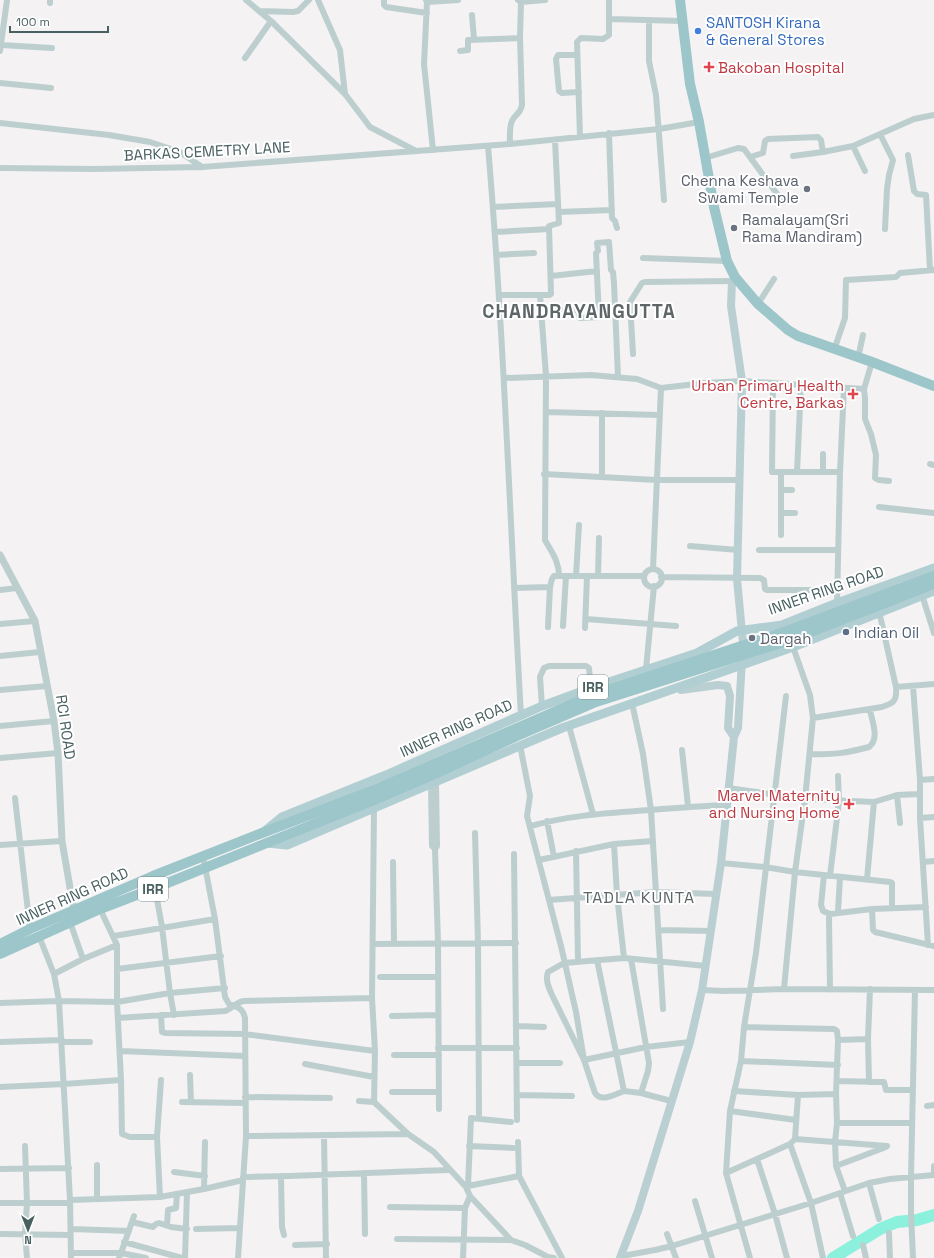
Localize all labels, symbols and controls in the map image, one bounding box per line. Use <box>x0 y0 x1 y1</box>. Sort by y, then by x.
scale bar <box>10 8 108 34</box>
place label: SANTOSH Kirana & General Stores <box>706 13 825 49</box>
text: 100 m <box>16 14 50 30</box>
marker: SANTOSH Kirana & General Stores <box>693 26 703 36</box>
place label: Bakoban Hospital <box>718 58 844 77</box>
marker: Bakoban Hospital <box>703 61 715 73</box>
street label: BARKAS CEMETRY LANE <box>123 137 291 165</box>
place label: Chenna Keshava Swami Temple <box>681 171 799 207</box>
marker: Chenna Keshava Swami Temple <box>802 184 812 194</box>
place label: Ramalayam(Sri Rama Mandiram) <box>742 210 862 247</box>
marker: Ramalayam(Sri Rama Mandiram) <box>729 223 739 233</box>
district label: CHANDRAYANGUTTA <box>482 299 676 324</box>
place label: Urban Primary Health Centre, Barkas <box>691 376 844 412</box>
marker: Urban Primary Health Centre, Barkas <box>847 388 859 400</box>
street label: INNER RING ROAD <box>766 561 886 619</box>
place label: Indian Oil <box>854 623 919 642</box>
marker: Indian Oil <box>841 627 851 637</box>
place label: Dargah <box>760 629 811 648</box>
marker: Dargah <box>747 633 757 643</box>
road number: IRR <box>578 675 608 699</box>
street label: RCI ROAD <box>52 693 80 761</box>
street label: INNER RING ROAD <box>397 695 515 761</box>
place label: Marvel Maternity and Nursing Home <box>709 786 840 822</box>
marker: Marvel Maternity and Nursing Home <box>843 798 855 810</box>
street label: INNER RING ROAD <box>13 863 131 929</box>
road number: IRR <box>138 877 168 901</box>
district label: TADLA KUNTA <box>583 887 695 908</box>
north arrow <box>8 1210 48 1250</box>
text: N <box>24 1233 32 1247</box>

